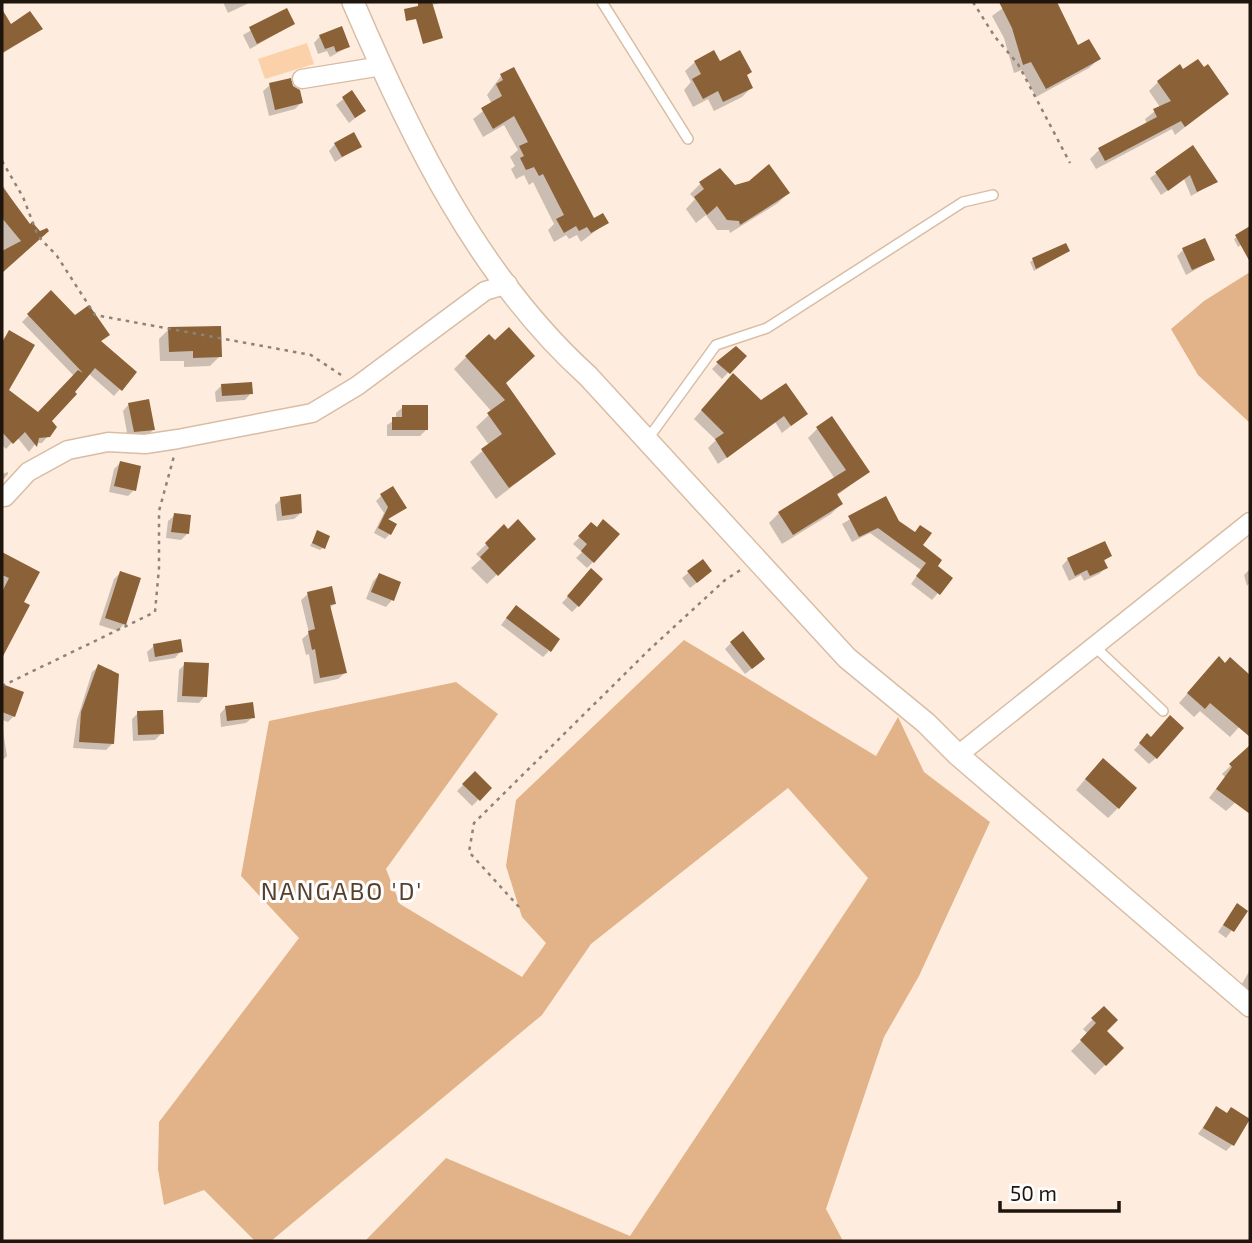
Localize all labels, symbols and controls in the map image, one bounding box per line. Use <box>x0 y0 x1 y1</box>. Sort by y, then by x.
district label: NANGABO 'D' <box>261 876 423 905</box>
scale bar <box>1000 1170 1119 1214</box>
text: 50 m <box>1010 1180 1057 1205</box>

